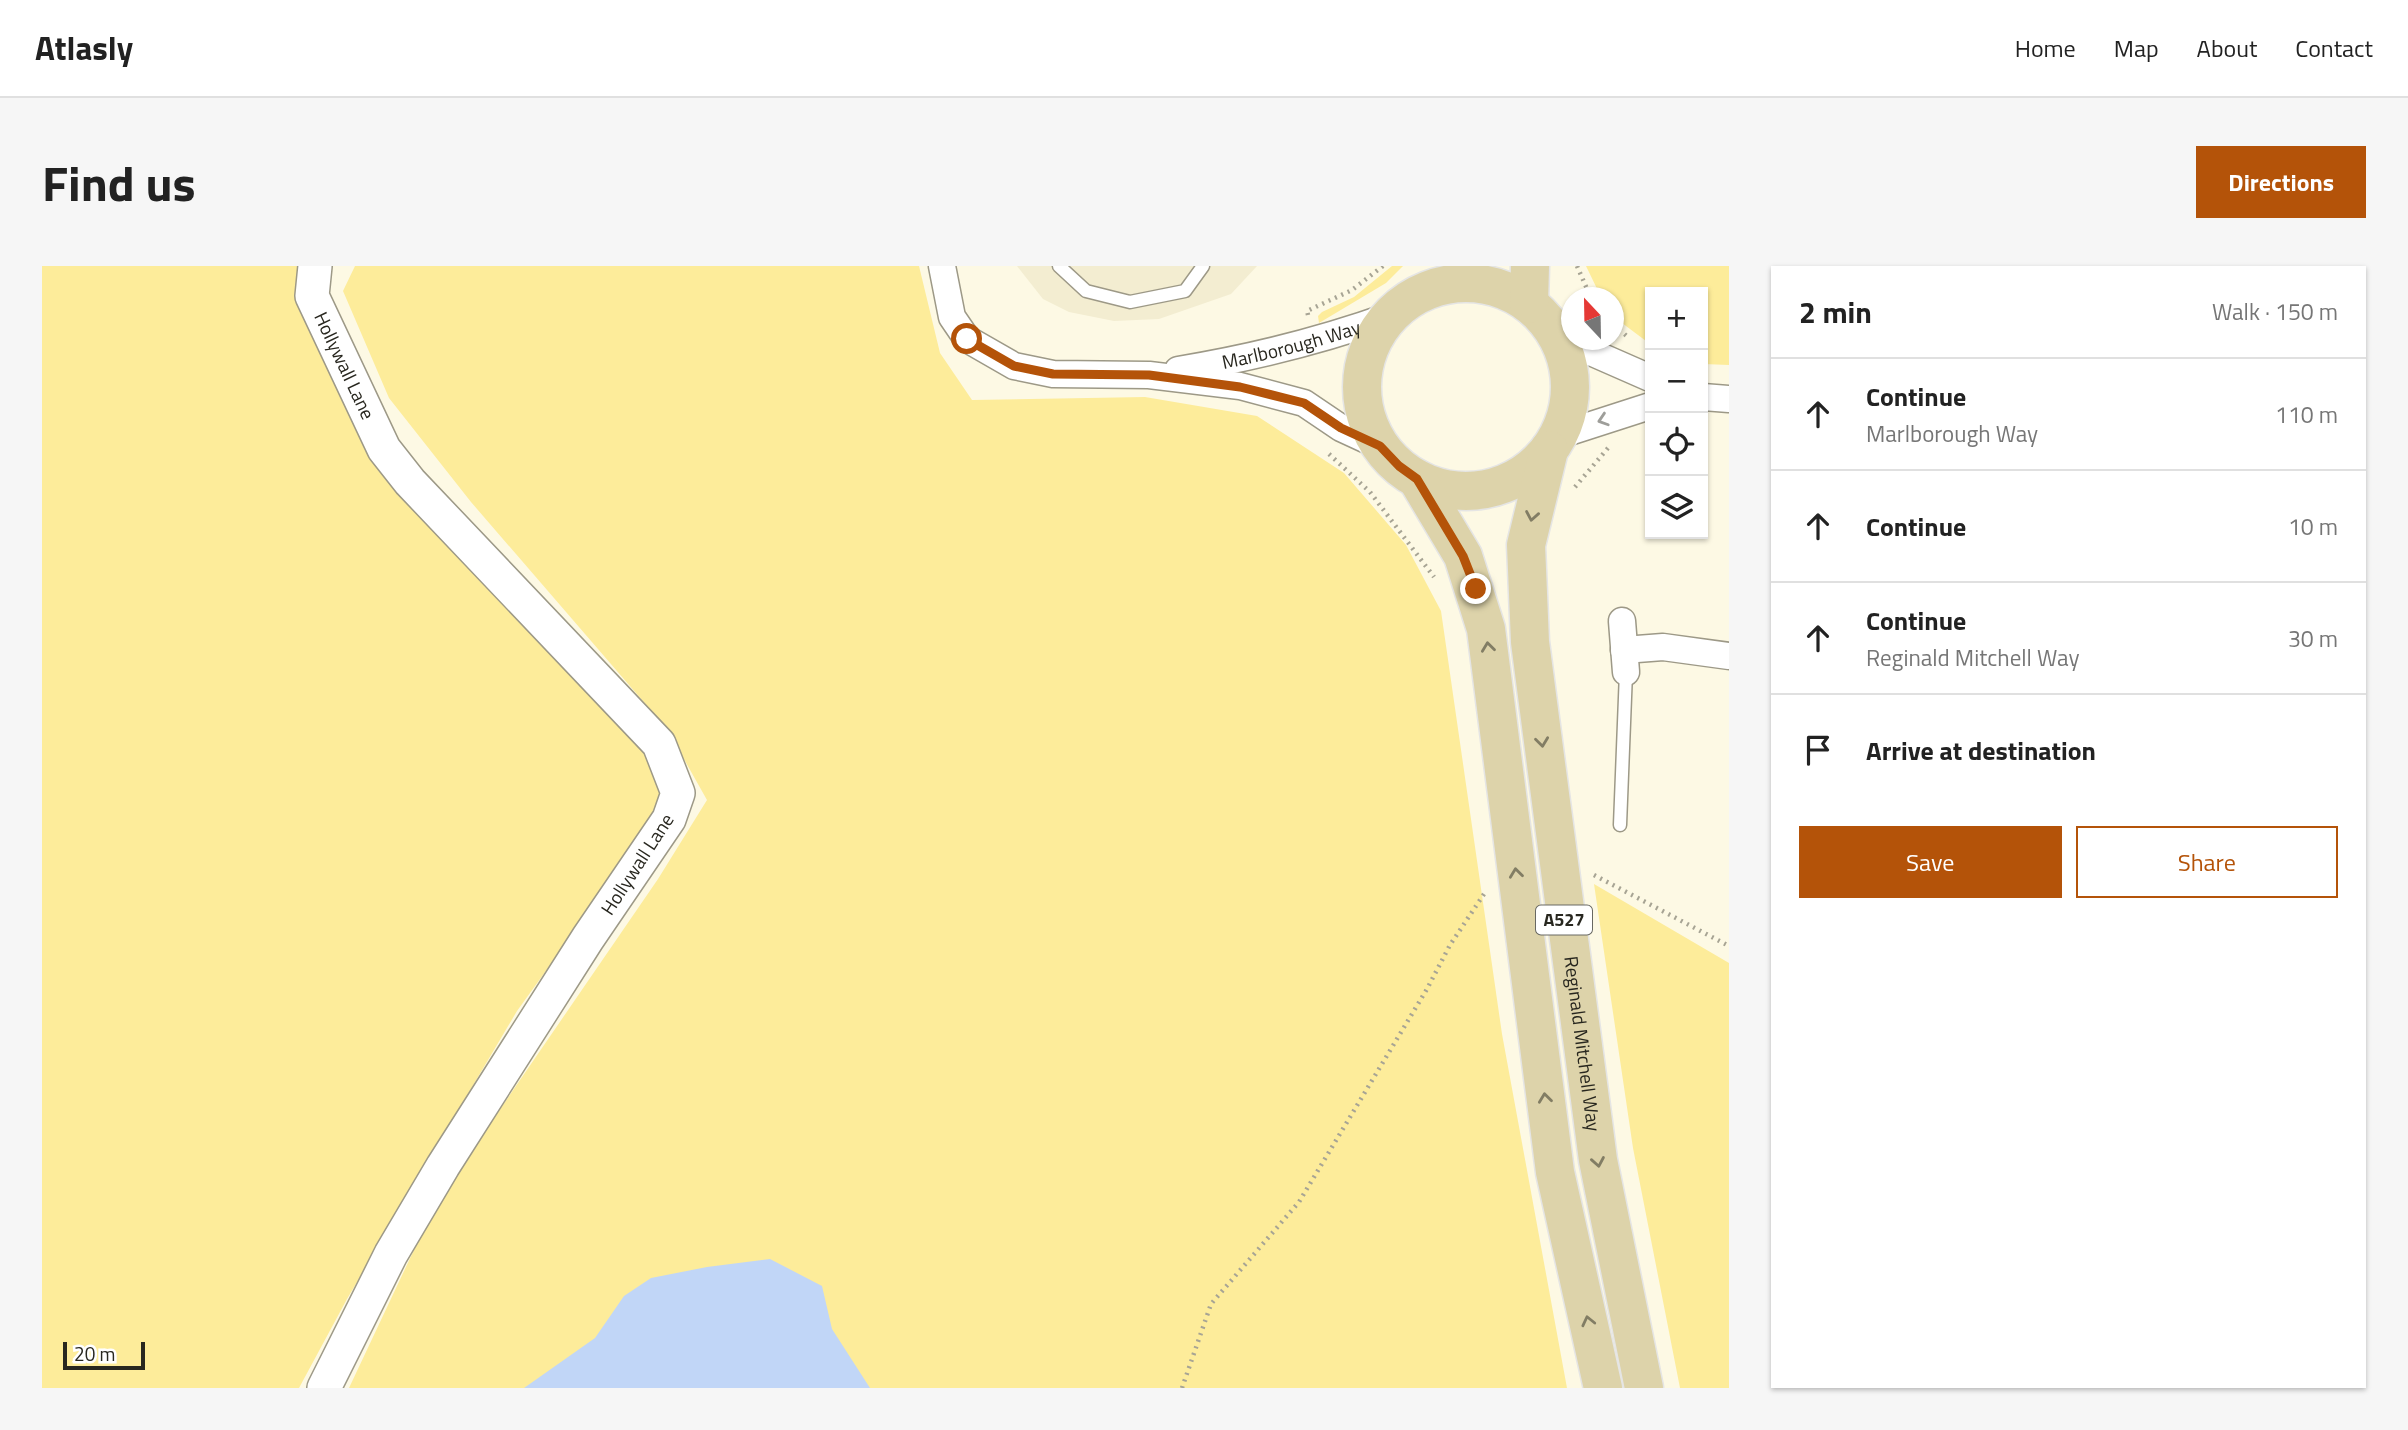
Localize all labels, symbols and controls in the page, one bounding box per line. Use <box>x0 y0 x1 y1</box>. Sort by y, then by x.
text: Atlasly <box>35 23 133 73</box>
text: Home <box>2015 30 2076 66</box>
text: Map <box>2114 30 2159 66</box>
text: About <box>2197 30 2257 66</box>
text: Contact <box>2295 30 2373 66</box>
text: Find us <box>42 145 196 220</box>
button: Directions <box>2196 146 2366 218</box>
north arrow <box>1561 287 1624 350</box>
map controls <box>1645 287 1708 539</box>
button: + <box>1645 287 1708 350</box>
text: 2 min <box>1799 289 1872 335</box>
text: Walk · 150 m <box>2212 294 2338 329</box>
street label: Hollywall Lane <box>307 307 383 424</box>
street label: Marlborough Way <box>1219 312 1364 376</box>
route start <box>951 323 982 354</box>
button: − <box>1645 350 1708 413</box>
text: Continue <box>1866 377 1966 416</box>
icon: ahead <box>1799 395 1837 433</box>
text: 110 m <box>2275 397 2338 432</box>
one-way arrow <box>1598 412 1610 426</box>
button: locate <box>1645 413 1708 476</box>
text: Marlborough Way <box>1866 416 2038 451</box>
button: layers <box>1645 476 1708 539</box>
icon: ahead <box>1799 507 1837 545</box>
text: Continue <box>1866 507 1966 546</box>
text: 10 m <box>2288 509 2338 544</box>
one-way arrow <box>1525 510 1540 522</box>
route end <box>1460 573 1491 604</box>
text: Continue <box>1866 601 1966 640</box>
icon: ahead <box>1799 619 1837 657</box>
text: 30 m <box>2288 621 2338 656</box>
text: Reginald Mitchell Way <box>1866 640 2080 675</box>
one-way arrow <box>1481 641 1496 653</box>
icon: arrive <box>1799 731 1837 769</box>
text: Arrive at destination <box>1866 731 2096 770</box>
one-way arrow <box>1535 736 1550 748</box>
street label: Hollywall Lane <box>593 807 680 920</box>
button: Save <box>1799 826 2062 898</box>
button: Share <box>2076 826 2338 898</box>
one-way arrow <box>1508 867 1523 878</box>
road number: A527 <box>1536 906 1592 934</box>
street label: Reginald Mitchell Way <box>1557 954 1609 1133</box>
one-way arrow <box>1538 1092 1553 1104</box>
one-way arrow <box>1590 1156 1605 1168</box>
one-way arrow <box>1581 1315 1596 1327</box>
scale bar <box>63 1339 145 1371</box>
text: 20 m <box>74 1339 115 1368</box>

